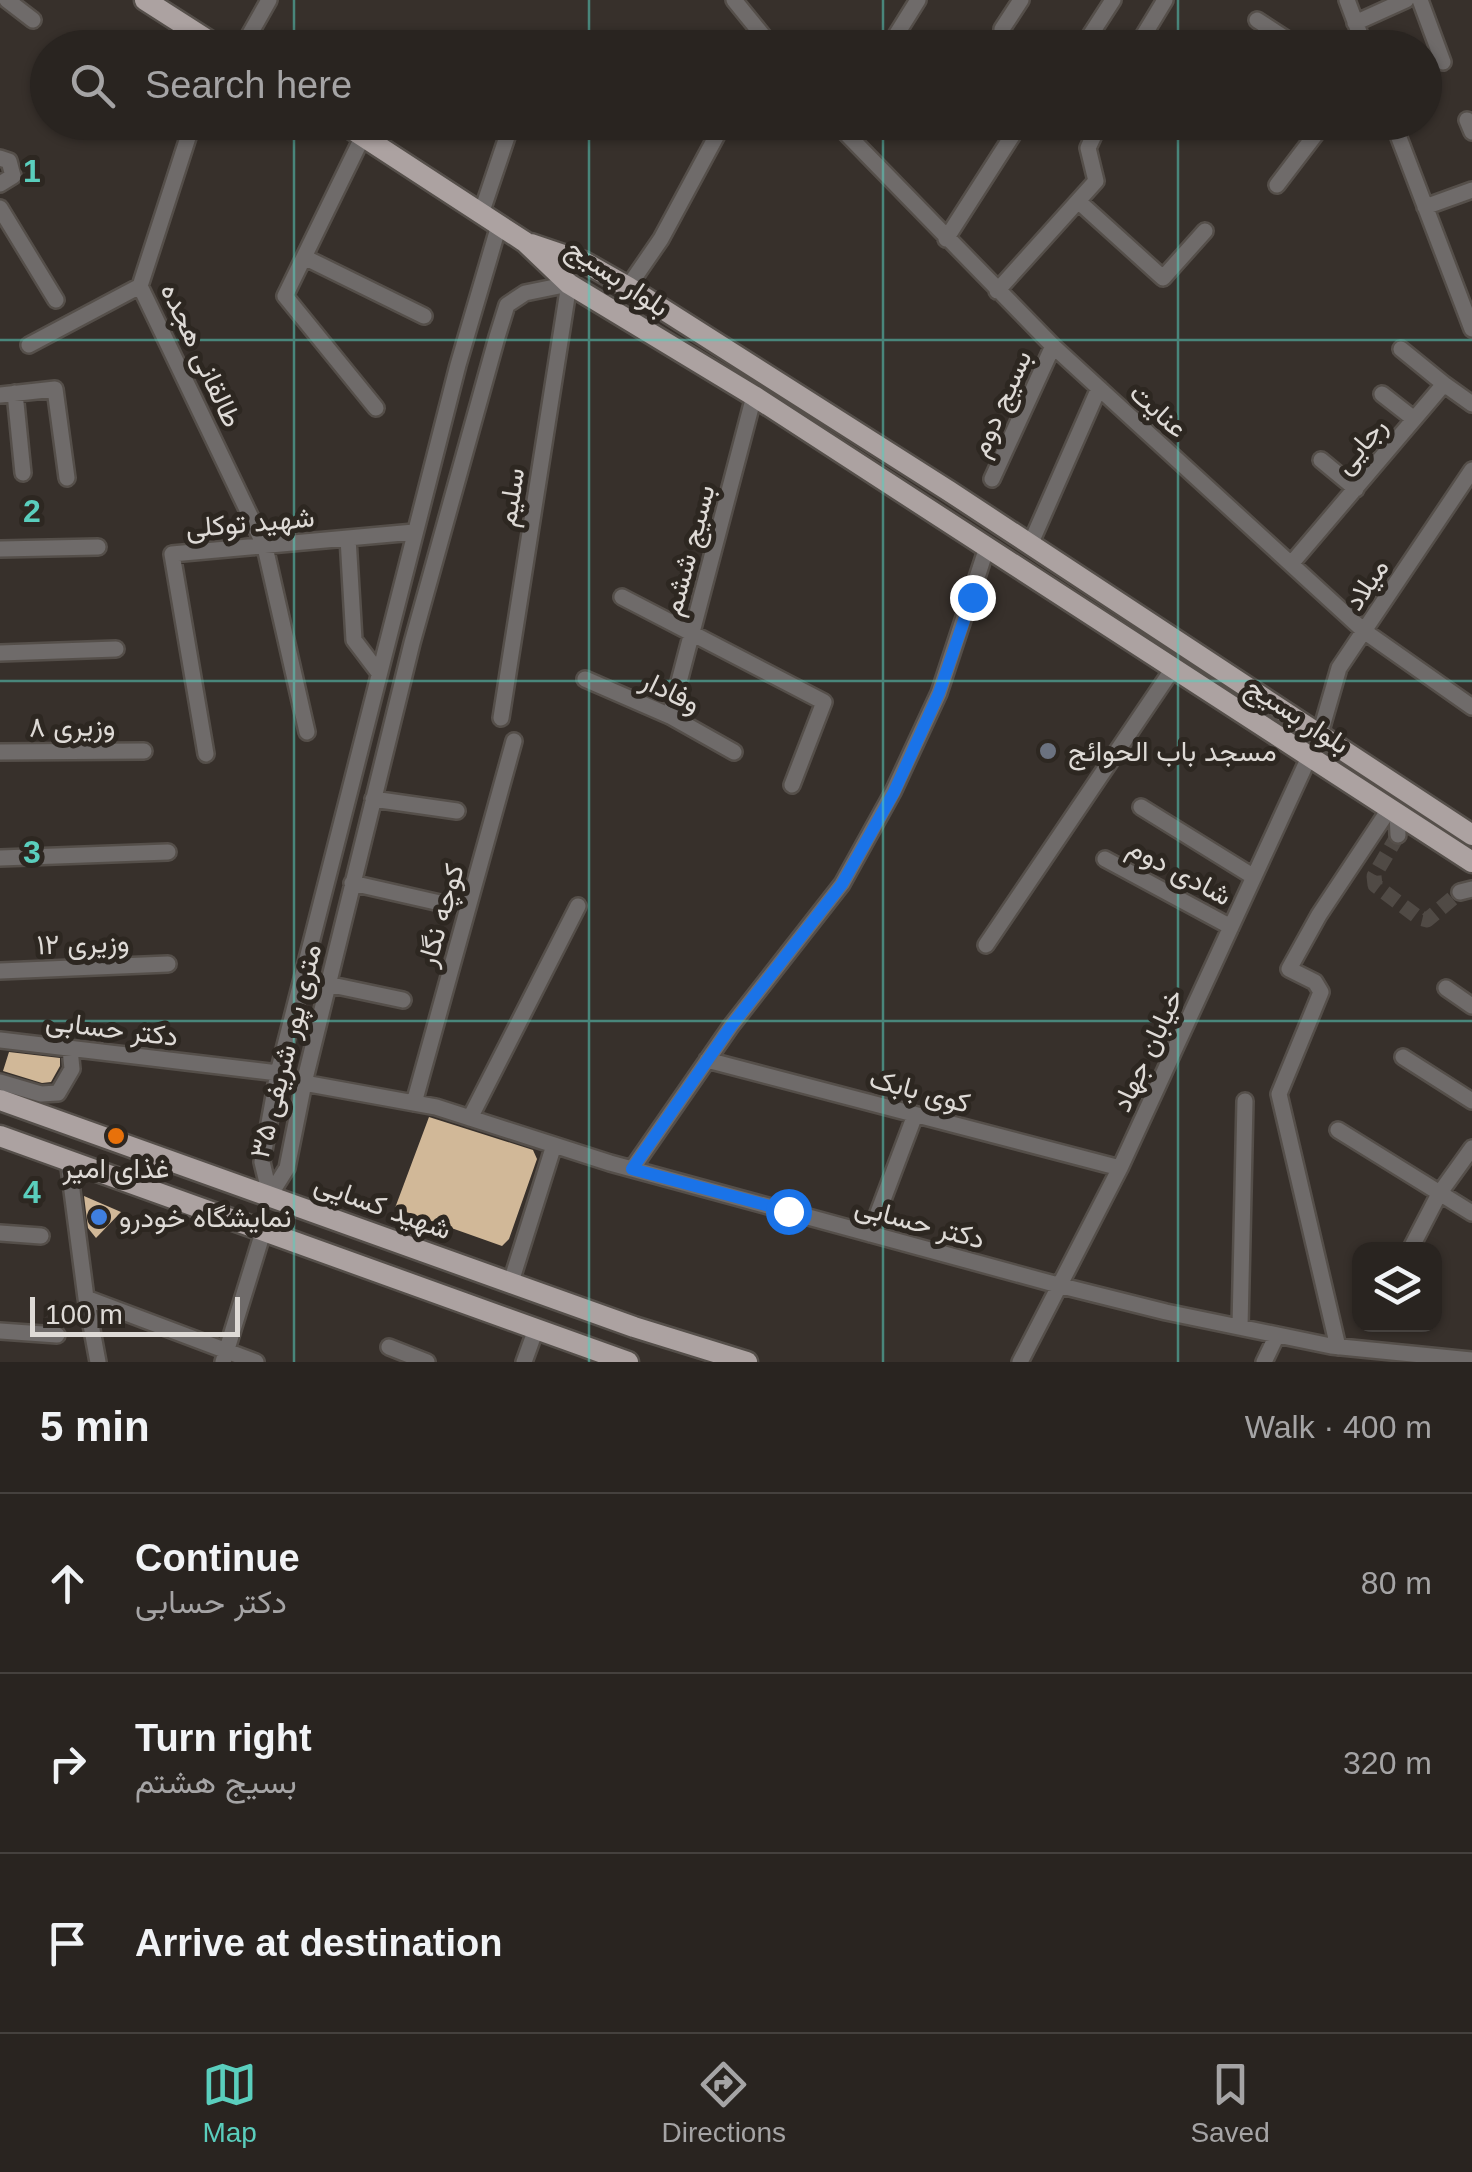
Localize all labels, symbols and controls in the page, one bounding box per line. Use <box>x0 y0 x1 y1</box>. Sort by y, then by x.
search box <box>30 30 1442 140</box>
icon: search <box>65 58 120 113</box>
text: Search here <box>145 64 352 106</box>
text: 1 <box>23 153 41 189</box>
street label: بلوار بسیج <box>559 232 675 326</box>
street label: طالقانی هجده <box>154 278 248 433</box>
street label: بسيج دوم <box>963 345 1041 463</box>
street label: عنایت <box>1124 377 1194 444</box>
street label: رجایی <box>1328 411 1394 481</box>
street label: سلیم <box>491 466 533 529</box>
street label: بسیج ششم <box>656 481 725 620</box>
text: 2 <box>23 493 41 529</box>
street label: شهید توکلی <box>184 501 316 546</box>
street label: میلاد <box>1338 553 1395 616</box>
route end <box>950 575 996 621</box>
street label: وفادار <box>634 663 705 721</box>
street label: بلوار بسیج <box>1238 671 1355 763</box>
street label: وزیری ۸ <box>28 710 116 745</box>
place label: مسجد باب الحوائج <box>1068 736 1277 771</box>
marker: مسجد باب الحوائج <box>1037 740 1059 762</box>
street label: شادی دوم <box>1121 831 1237 914</box>
text: 3 <box>23 834 41 870</box>
street label: کوچه نگار <box>411 860 473 972</box>
street label: وزيری ۱۲ <box>36 926 130 963</box>
street label: ۳۵ متری پور شریفی <box>244 941 330 1162</box>
street label: خیابان جهاد <box>1106 984 1191 1117</box>
street label: دکتر حسابی <box>44 1005 180 1054</box>
street label: کوی بابک <box>866 1062 973 1121</box>
marker: غذای امیر <box>105 1125 127 1147</box>
place label: غذای امیر <box>62 1153 169 1186</box>
street label: شهید کسایی <box>310 1167 455 1247</box>
text: 4 <box>23 1174 41 1210</box>
route start <box>766 1189 812 1235</box>
street label: دکتر حسابی <box>851 1190 988 1257</box>
place label: نمایشگاه خودرو <box>119 1202 291 1235</box>
marker: نمایشگاه خودرو <box>88 1206 110 1228</box>
map controls <box>1352 1242 1442 1332</box>
button: layers <box>1352 1242 1442 1332</box>
scale bar <box>30 1292 240 1336</box>
text: 100 m <box>45 1299 123 1330</box>
text: 5 min <box>40 1403 150 1450</box>
text: Walk · 400 m <box>1245 1409 1432 1445</box>
text: Continue <box>135 1537 300 1579</box>
icon: ahead <box>40 1556 95 1611</box>
text: 80 m <box>1361 1565 1432 1601</box>
text: دکتر حسابی <box>135 1584 287 1620</box>
text: Turn right <box>135 1717 312 1759</box>
icon: right <box>40 1736 95 1791</box>
text: 320 m <box>1343 1745 1432 1781</box>
text: بسیج هشتم <box>135 1764 297 1800</box>
icon: arrive <box>40 1916 95 1971</box>
text: Arrive at destination <box>135 1922 502 1964</box>
tab: Map <box>202 2057 257 2149</box>
tab: Directions <box>662 2057 786 2149</box>
tab: Saved <box>1190 2057 1270 2149</box>

